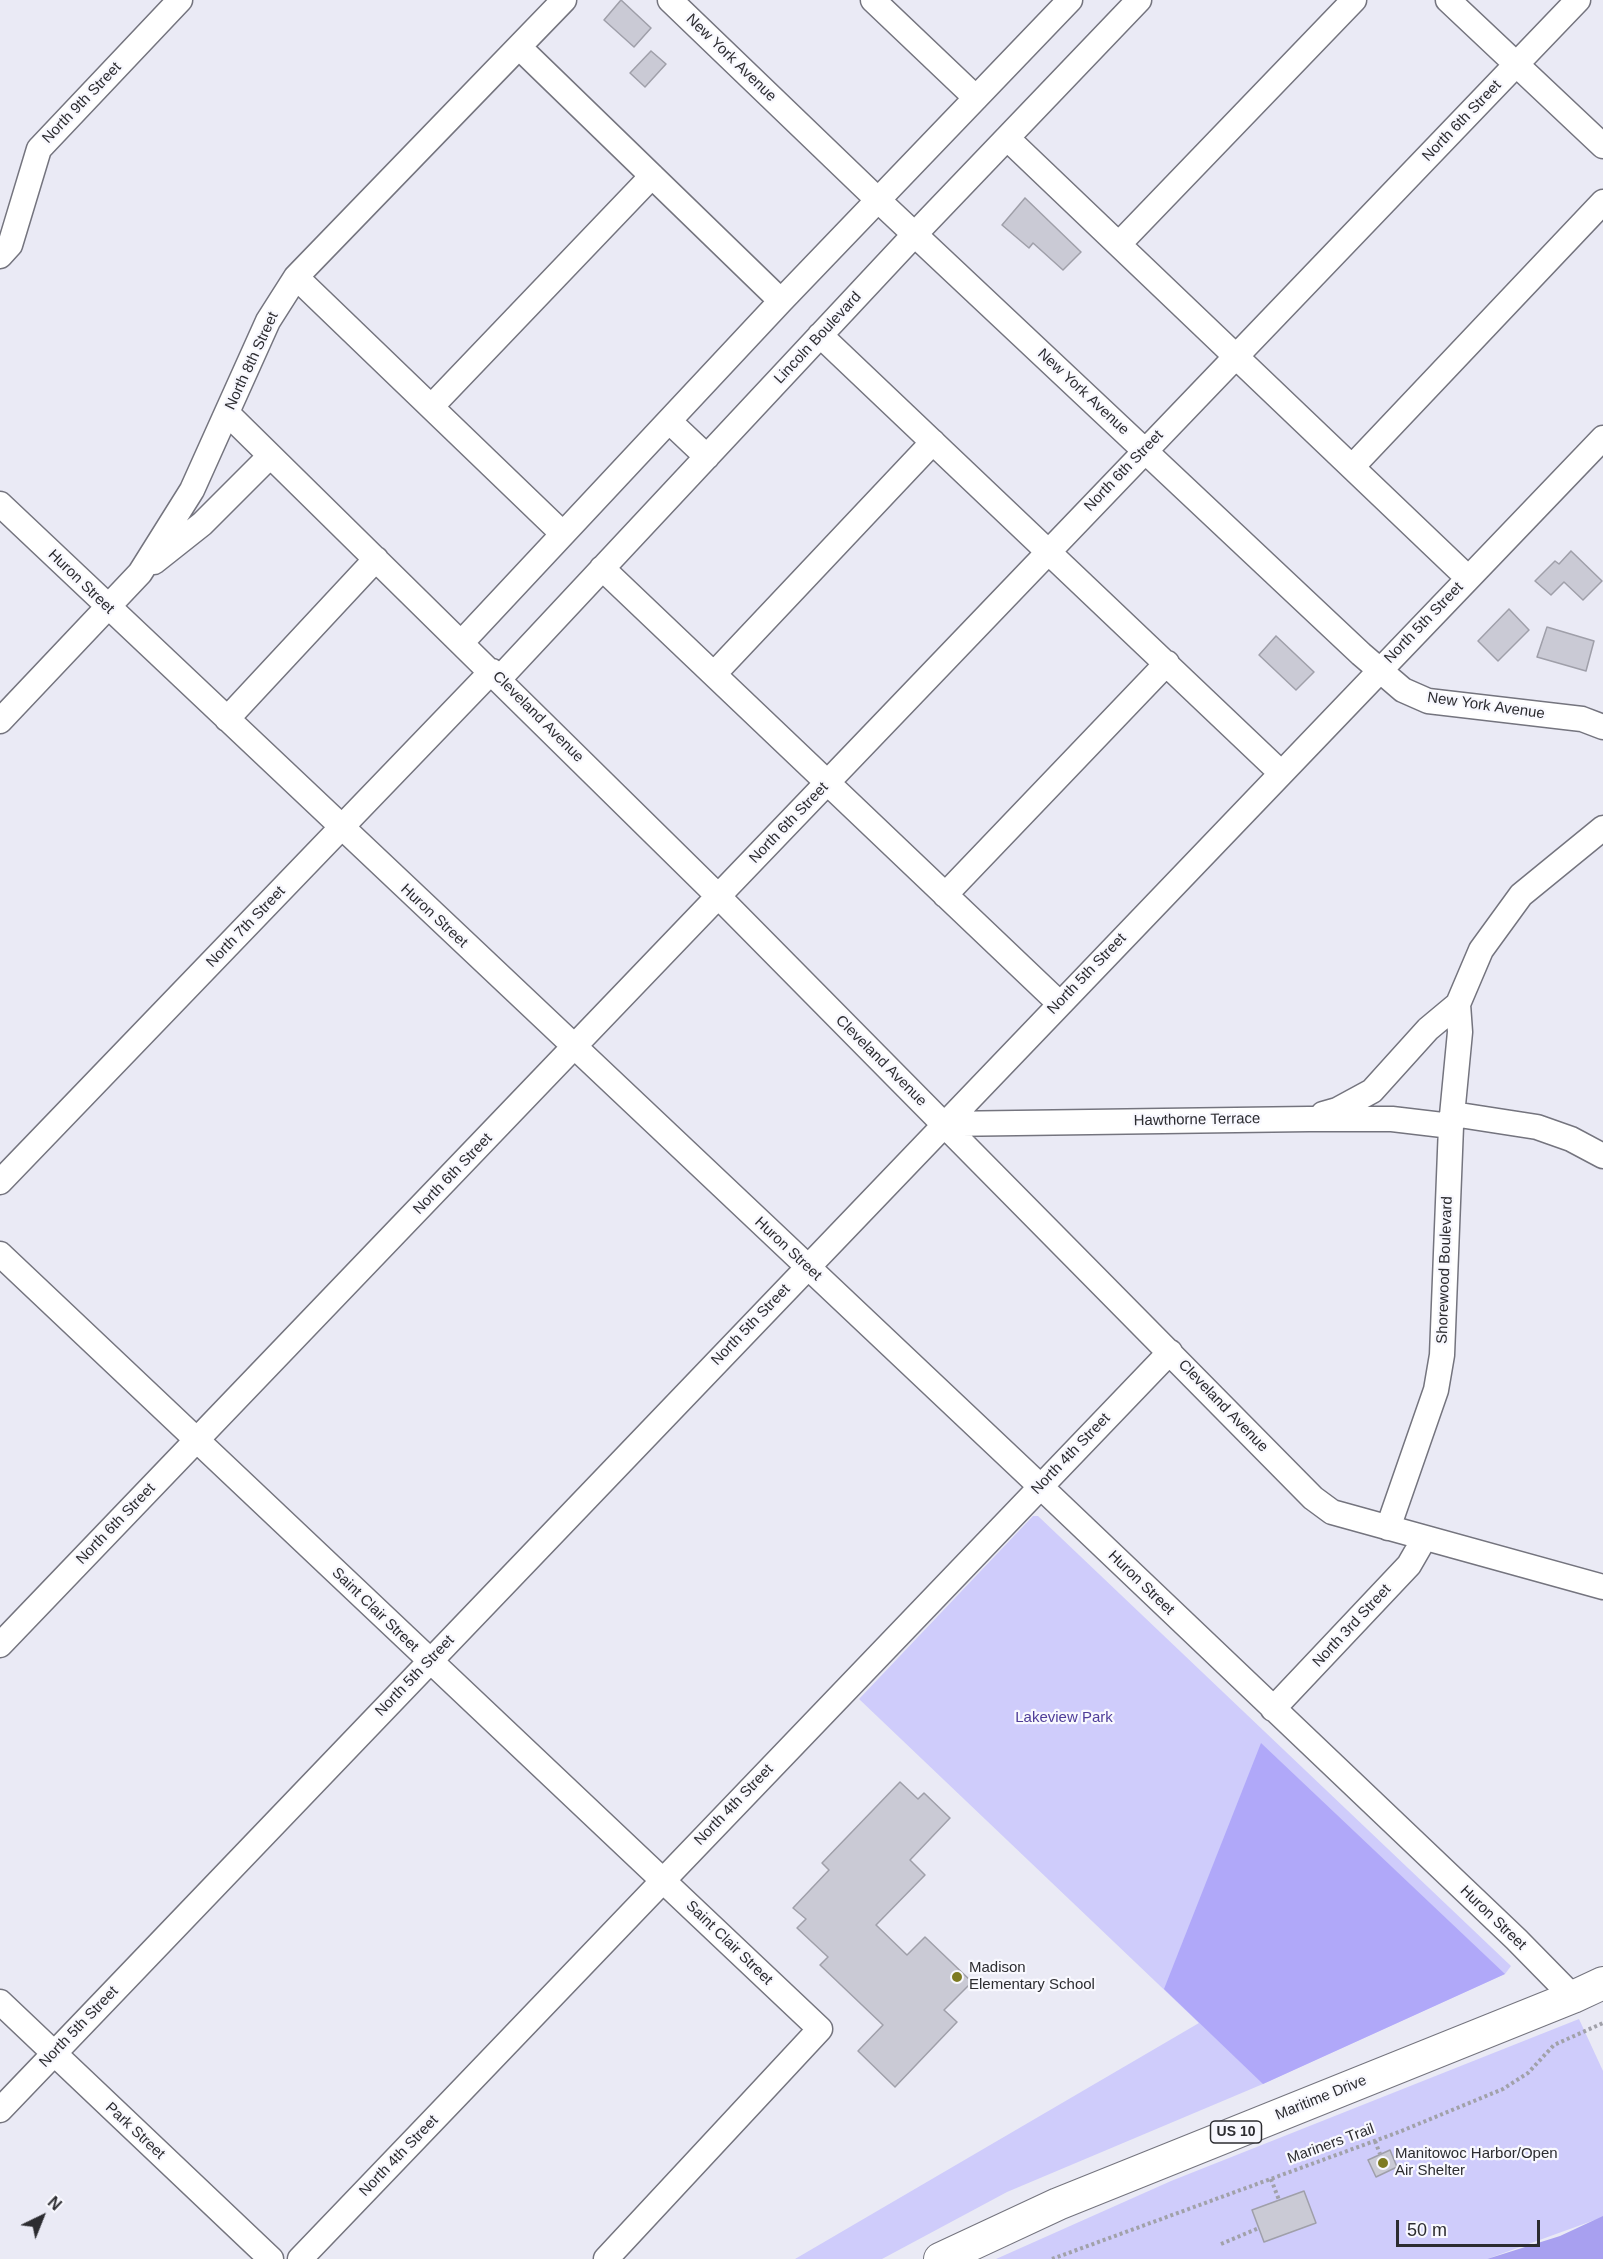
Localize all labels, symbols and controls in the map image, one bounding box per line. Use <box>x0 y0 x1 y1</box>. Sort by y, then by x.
street label: New York Avenue <box>682 10 780 106</box>
street label: North 9th Street <box>39 59 125 147</box>
street label: North 6th Street <box>1419 77 1505 165</box>
street label: Lincoln Boulevard <box>771 288 865 388</box>
street label: North 8th Street <box>221 309 283 413</box>
street label: New York Avenue <box>1034 345 1132 439</box>
street label: North 6th Street <box>1081 427 1167 515</box>
street label: Huron Street <box>44 546 118 618</box>
street label: North 5th Street <box>1381 579 1467 667</box>
street label: Cleveland Avenue <box>489 668 587 766</box>
street label: New York Avenue <box>1426 689 1546 723</box>
street label: North 6th Street <box>746 779 832 867</box>
street label: Huron Street <box>397 880 471 952</box>
street label: North 7th Street <box>203 883 289 971</box>
street label: North 5th Street <box>1044 930 1130 1018</box>
street label: Cleveland Avenue <box>832 1012 930 1110</box>
street label: Hawthorne Terrace <box>1133 1110 1261 1130</box>
street label: North 6th Street <box>410 1130 496 1218</box>
street label: Shorewood Boulevard <box>1433 1196 1457 1344</box>
street label: Huron Street <box>751 1213 825 1285</box>
street label: North 5th Street <box>708 1281 794 1369</box>
street label: Cleveland Avenue <box>1174 1356 1272 1456</box>
street label: North 4th Street <box>1028 1410 1114 1498</box>
street label: North 6th Street <box>73 1480 159 1568</box>
street label: Huron Street <box>1104 1547 1178 1619</box>
street label: Saint Clair Street <box>328 1564 422 1656</box>
street label: North 3rd Street <box>1309 1581 1395 1671</box>
street label: North 5th Street <box>372 1632 458 1720</box>
park label: Lakeview Park <box>1015 1709 1113 1727</box>
street label: North 4th Street <box>691 1761 777 1849</box>
street label: Huron Street <box>1456 1882 1530 1954</box>
street label: Saint Clair Street <box>682 1897 776 1989</box>
place label: Madison Elementary School <box>969 1959 1095 1994</box>
marker: Madison Elementary School <box>950 1970 964 1984</box>
street label: North 5th Street <box>36 1983 122 2071</box>
street label: Maritime Drive <box>1273 2072 1369 2124</box>
street label: Park Street <box>101 2099 169 2163</box>
street label: North 4th Street <box>356 2112 442 2200</box>
street label: Mariners Trail <box>1285 2120 1377 2168</box>
road number: US 10 <box>1210 2121 1262 2143</box>
place label: Manitowoc Harbor/Open Air Shelter <box>1395 2145 1558 2180</box>
marker: Manitowoc Harbor/Open Air Shelter <box>1376 2156 1390 2170</box>
north arrow <box>12 2187 72 2247</box>
text: N <box>45 2193 65 2214</box>
scale bar <box>1399 2208 1543 2246</box>
text: 50 m <box>1407 2220 1447 2240</box>

